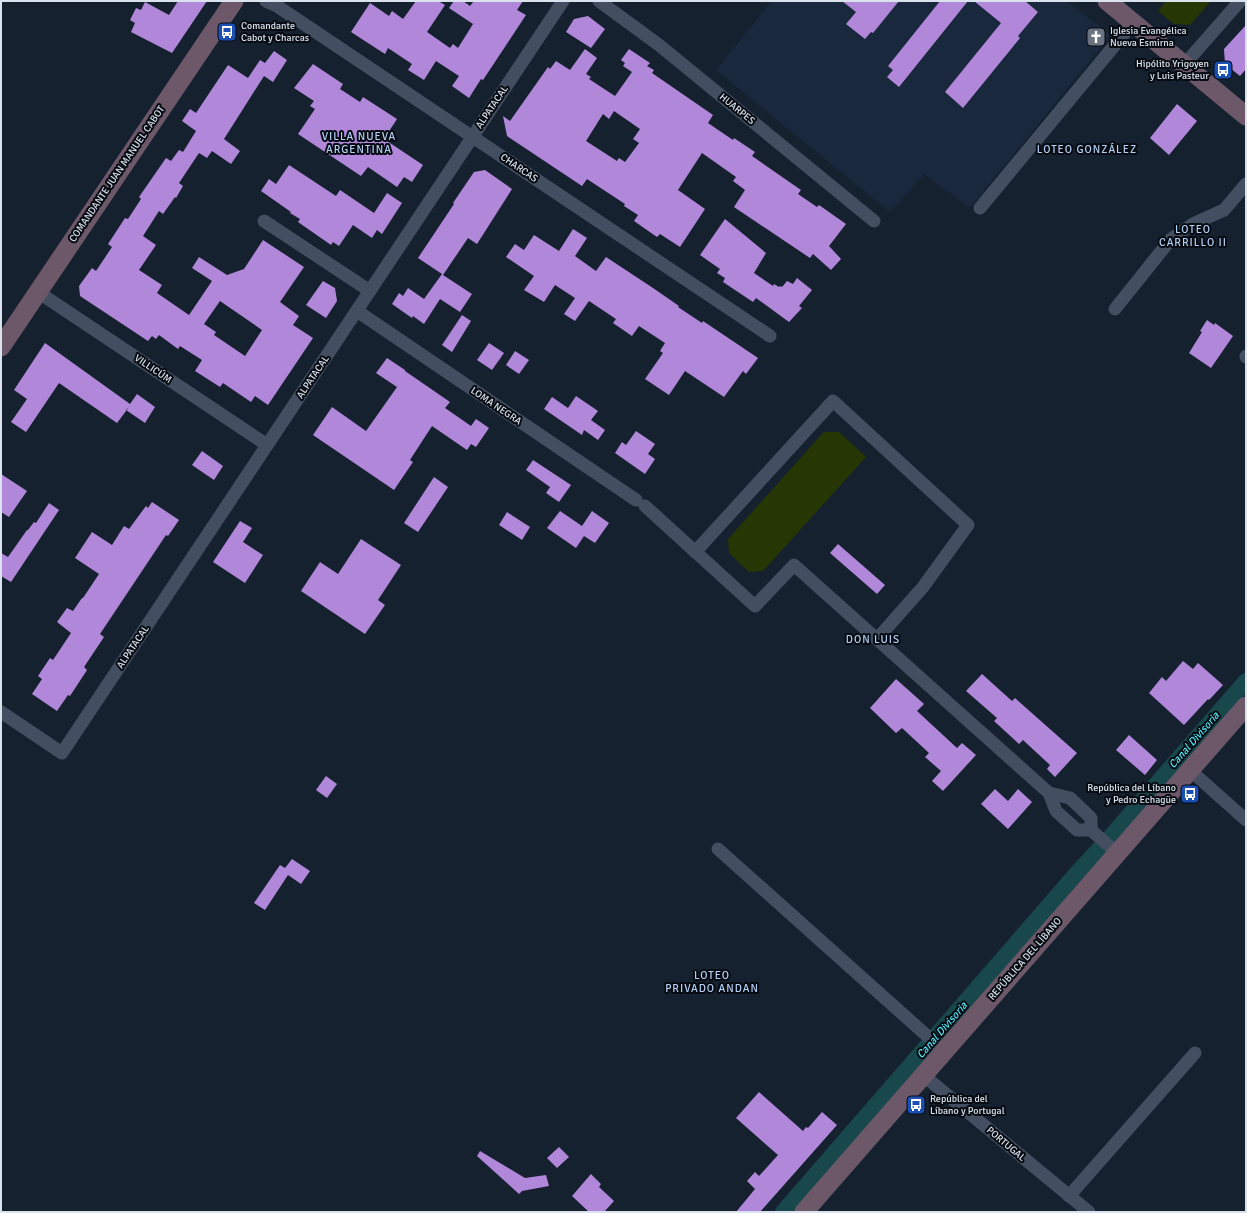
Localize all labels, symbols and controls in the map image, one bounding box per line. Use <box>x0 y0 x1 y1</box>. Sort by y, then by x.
place label: Comandante Cabot y Charcas <box>241 20 310 44</box>
bus stop icon: Comandante Cabot y Charcas <box>216 21 238 43</box>
place label: Iglesia Evangélica Nueva Esmirna <box>1110 25 1187 49</box>
church icon: Iglesia Evangélica Nueva Esmirna <box>1085 26 1107 48</box>
place label: Hipólito Yrigoyen y Luis Pasteur <box>1136 58 1209 82</box>
bus stop icon: Hipólito Yrigoyen y Luis Pasteur <box>1212 59 1234 81</box>
street label: ALPATACAL <box>473 83 511 131</box>
street label: HUARPES <box>717 91 758 127</box>
street label: COMANDANTE JUAN MANUEL CABOT <box>67 104 167 244</box>
district label: VILLA NUEVA ARGENTINA <box>322 130 396 156</box>
district label: LOTEO GONZÁLEZ <box>1037 142 1137 156</box>
street label: CHARCAS <box>498 151 540 185</box>
district label: LOTEO CARRILLO II <box>1159 223 1227 249</box>
street label: VILLICÚM <box>132 351 175 386</box>
street label: ALPATACAL <box>294 353 332 401</box>
street label: LOMA NEGRA <box>468 385 524 427</box>
street label: ALPATACAL <box>114 623 152 671</box>
district label: DON LUIS <box>846 633 900 646</box>
water label: Canal Divisoria <box>1166 709 1222 771</box>
place label: República del Líbano y Pedro Echagüe <box>1087 782 1176 806</box>
bus stop icon: República del Líbano y Pedro Echagüe <box>1179 783 1201 805</box>
street label: REPÚBLICA DEL LÍBANO <box>985 914 1064 1003</box>
district label: LOTEO PRIVADO ANDAN <box>665 969 759 995</box>
water label: Canal Divisoria <box>914 999 970 1061</box>
place label: República del Líbano y Portugal <box>930 1093 1005 1117</box>
bus stop icon: República del Líbano y Portugal <box>905 1094 927 1116</box>
street label: PORTUGAL <box>984 1124 1028 1164</box>

